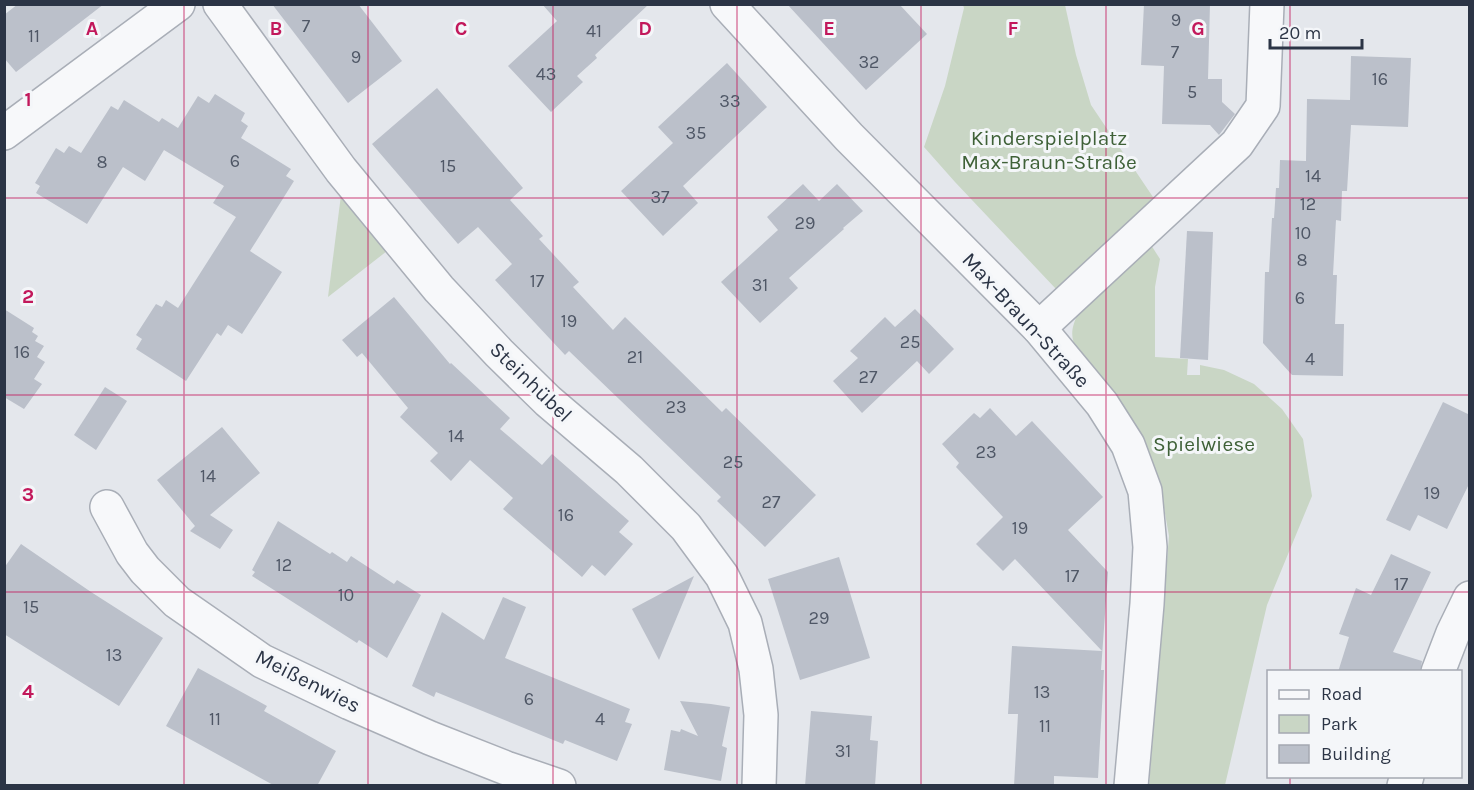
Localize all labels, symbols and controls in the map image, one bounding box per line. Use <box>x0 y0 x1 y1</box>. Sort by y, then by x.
house number: 9 <box>1171 9 1181 31</box>
scale bar <box>1270 12 1362 50</box>
house number: 7 <box>302 15 311 37</box>
text: A <box>86 17 99 40</box>
text: B <box>270 17 282 40</box>
text: C <box>455 17 467 40</box>
text: D <box>638 17 652 40</box>
text: E <box>823 17 835 40</box>
text: F <box>1008 17 1019 40</box>
text: G <box>1191 17 1205 40</box>
house number: 41 <box>586 20 602 42</box>
text: 20 m <box>1279 22 1321 44</box>
house number: 11 <box>28 25 40 47</box>
house number: 7 <box>1171 41 1180 63</box>
house number: 9 <box>351 46 361 68</box>
house number: 32 <box>858 51 880 73</box>
house number: 43 <box>536 63 556 85</box>
house number: 16 <box>1372 68 1388 90</box>
house number: 5 <box>1187 81 1197 103</box>
text: 1 <box>24 88 32 111</box>
house number: 33 <box>719 90 741 112</box>
house number: 35 <box>686 122 706 144</box>
park label: Kinderspielplatz Max-Braun-Straße <box>961 126 1137 174</box>
house number: 6 <box>230 150 240 172</box>
house number: 8 <box>96 151 108 173</box>
house number: 15 <box>440 155 456 177</box>
house number: 14 <box>1305 165 1321 187</box>
house number: 37 <box>650 186 670 208</box>
house number: 12 <box>1300 193 1316 215</box>
house number: 29 <box>795 212 815 234</box>
house number: 10 <box>1295 222 1311 244</box>
street label: Max-Braun-Straße <box>957 248 1095 392</box>
house number: 8 <box>1296 249 1308 271</box>
house number: 17 <box>530 270 545 292</box>
house number: 31 <box>752 274 768 296</box>
text: 2 <box>22 285 34 308</box>
house number: 6 <box>1295 287 1305 309</box>
house number: 19 <box>561 310 577 332</box>
house number: 25 <box>900 331 920 353</box>
street label: Steinhübel <box>485 337 577 427</box>
house number: 16 <box>14 341 30 363</box>
house number: 21 <box>627 346 643 368</box>
house number: 4 <box>1305 348 1315 370</box>
house number: 27 <box>859 366 878 388</box>
house number: 23 <box>665 396 687 418</box>
house number: 14 <box>448 425 464 447</box>
park label: Spielwiese <box>1153 432 1255 456</box>
house number: 23 <box>975 441 997 463</box>
house number: 25 <box>723 451 743 473</box>
house number: 14 <box>200 465 216 487</box>
house number: 19 <box>1424 482 1440 504</box>
text: 3 <box>22 483 34 506</box>
house number: 27 <box>762 491 781 513</box>
house number: 16 <box>558 504 574 526</box>
house number: 19 <box>1012 517 1028 539</box>
house number: 12 <box>276 554 292 576</box>
house number: 17 <box>1065 565 1080 587</box>
house number: 17 <box>1394 573 1409 595</box>
house number: 10 <box>338 584 354 606</box>
house number: 15 <box>23 596 39 618</box>
house number: 29 <box>809 607 829 629</box>
house number: 13 <box>106 644 122 666</box>
street label: Meißenwies <box>252 644 364 718</box>
legend <box>1267 670 1462 778</box>
text: 4 <box>22 680 34 703</box>
house number: 13 <box>1034 681 1050 703</box>
text: Road <box>1321 683 1362 705</box>
house number: 6 <box>524 688 534 710</box>
house number: 11 <box>209 708 221 730</box>
house number: 4 <box>595 708 605 730</box>
text: Park <box>1321 713 1358 735</box>
house number: 11 <box>1039 715 1051 737</box>
house number: 31 <box>835 740 851 762</box>
text: Building <box>1321 743 1391 765</box>

